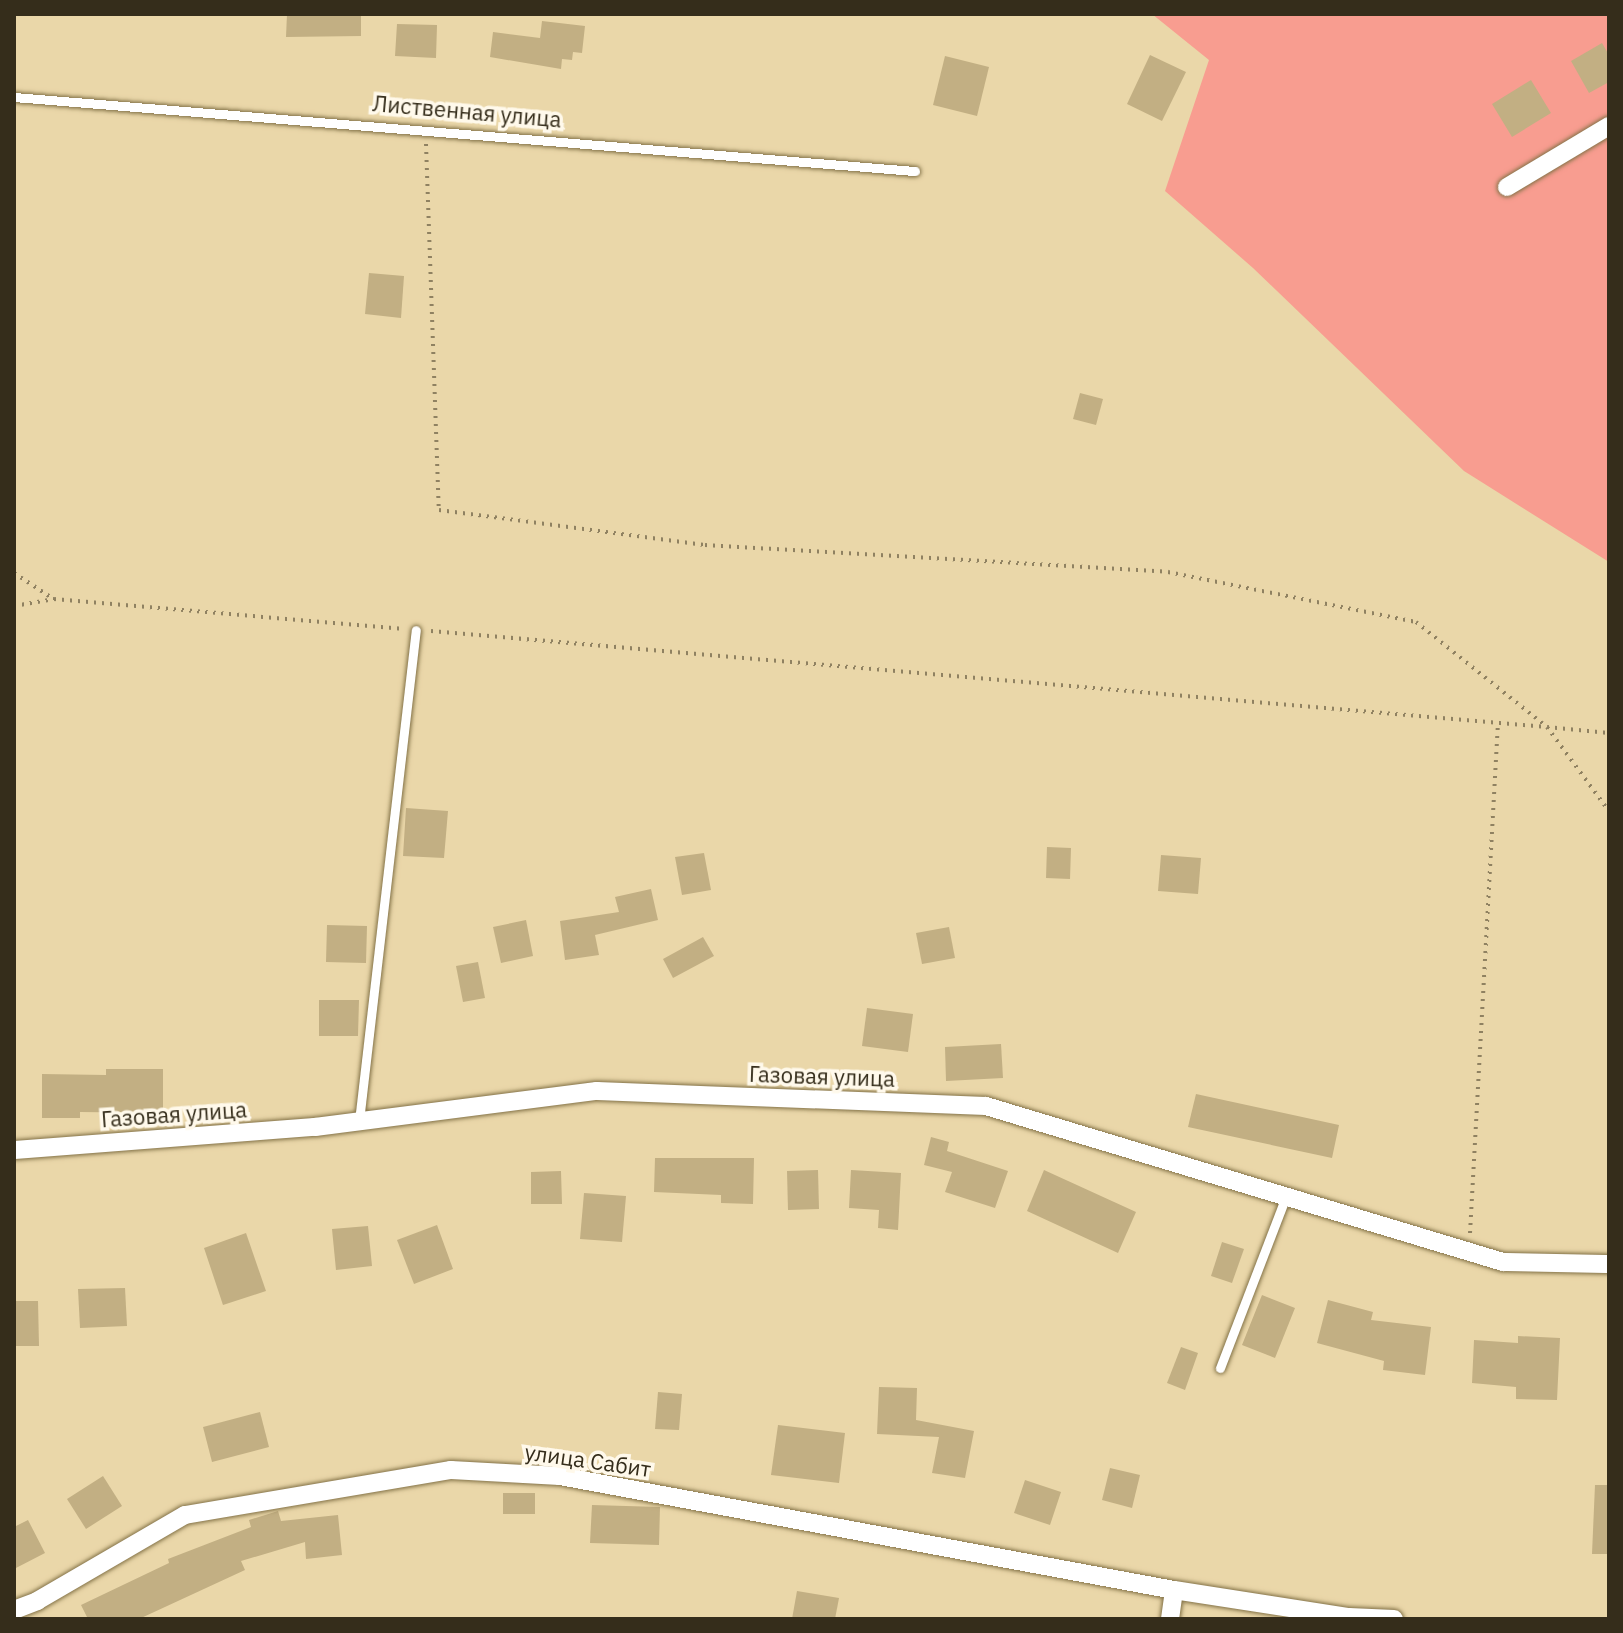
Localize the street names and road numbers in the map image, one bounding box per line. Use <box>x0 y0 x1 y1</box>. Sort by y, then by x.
street label: Лиственная улица <box>372 90 562 132</box>
street label: Газовая улица <box>749 1060 895 1092</box>
street label: Газовая улица <box>100 1096 248 1132</box>
street label: улица Сабит <box>523 1438 653 1482</box>

